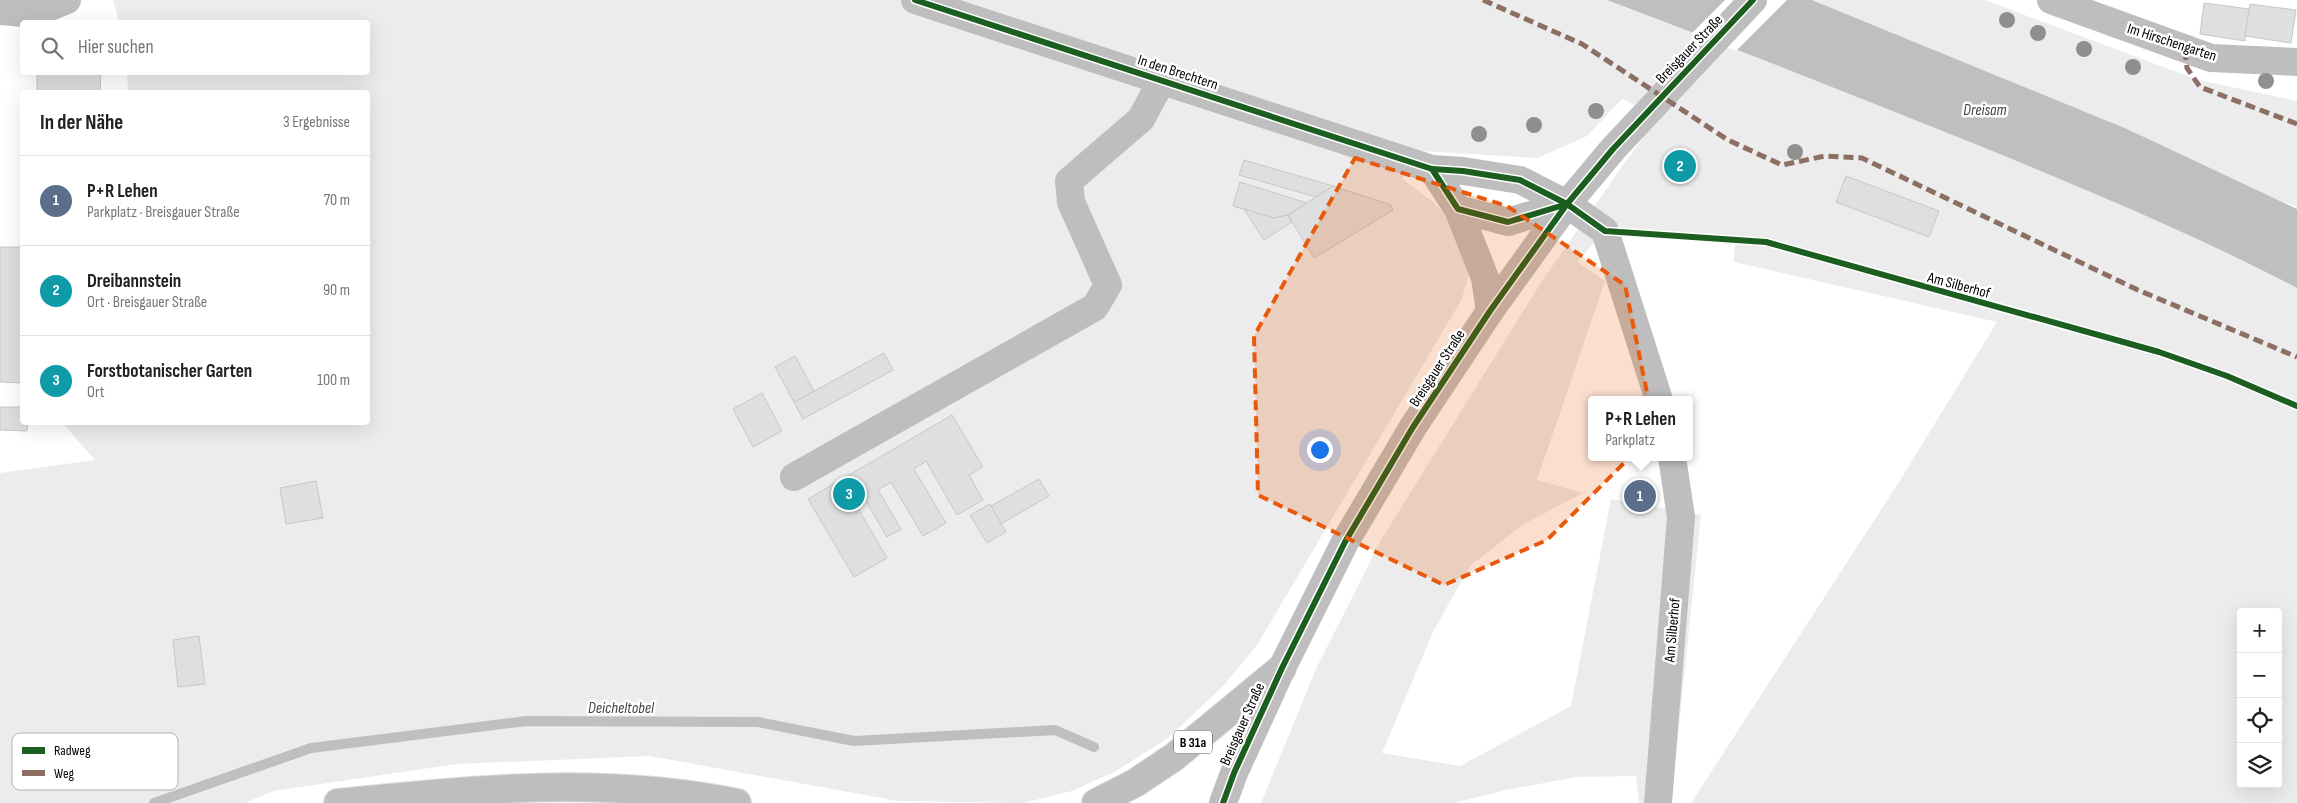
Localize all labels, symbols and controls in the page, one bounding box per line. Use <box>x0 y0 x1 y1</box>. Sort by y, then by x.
street label: Breisgauer Straße <box>1652 11 1727 88</box>
street label: Im Hirschengarten <box>2125 19 2219 66</box>
search box <box>20 20 370 75</box>
icon: search <box>38 34 66 62</box>
text: Hier suchen <box>78 36 154 59</box>
street label: In den Brechtern <box>1135 51 1220 94</box>
water label: Dreisam <box>1963 101 2007 120</box>
text: In der Nähe <box>40 110 123 135</box>
text: 3 Ergebnisse <box>283 113 350 132</box>
pin: 2 <box>1664 147 1696 185</box>
text: P+R Lehen <box>87 180 158 203</box>
text: 1 <box>53 191 59 210</box>
text: 70 m <box>324 191 350 210</box>
text: Parkplatz · Breisgauer Straße <box>87 203 240 222</box>
street label: Am Silberhof <box>1924 268 1993 303</box>
text: Dreibannstein <box>87 270 181 293</box>
text: 2 <box>52 281 60 300</box>
text: 90 m <box>323 281 350 300</box>
text: Ort · Breisgauer Straße <box>87 293 207 312</box>
street label: Breisgauer Straße <box>1405 326 1470 411</box>
text: Forstbotanischer Garten <box>87 360 252 383</box>
text: 3 <box>52 371 60 390</box>
text: 100 m <box>317 371 350 390</box>
text: Ort <box>87 383 105 402</box>
popup <box>1588 396 1693 461</box>
text: P+R Lehen <box>1605 408 1676 431</box>
text: Parkplatz <box>1605 431 1655 450</box>
your location <box>1307 437 1333 463</box>
pin: 3 <box>833 475 865 513</box>
pin: 1 <box>1624 477 1656 515</box>
street label: Am Silberhof <box>1660 597 1685 664</box>
map controls <box>2237 608 2282 788</box>
button: + <box>2237 608 2282 653</box>
button: − <box>2237 653 2282 698</box>
street label: Breisgauer Straße <box>1216 680 1269 769</box>
button: locate <box>2237 698 2282 743</box>
water label: Deicheltobel <box>588 699 655 718</box>
road number: B 31a <box>1174 730 1212 754</box>
legend <box>12 733 178 790</box>
text: Radweg <box>54 742 91 759</box>
button: layers <box>2237 743 2282 788</box>
text: Weg <box>54 765 75 782</box>

